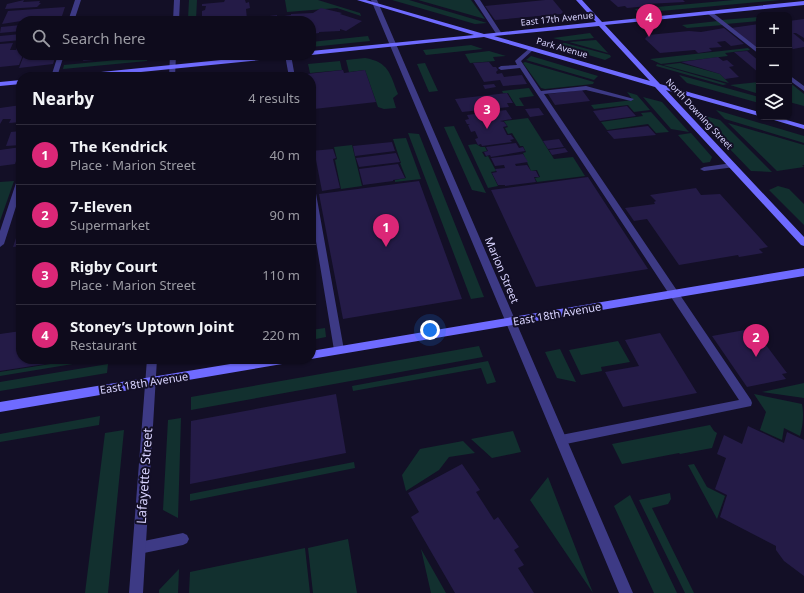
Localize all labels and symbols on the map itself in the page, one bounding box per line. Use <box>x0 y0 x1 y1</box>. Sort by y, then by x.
pin: 4 <box>636 4 662 37</box>
street label: East 17th Avenue <box>520 8 594 29</box>
street label: Park Avenue <box>535 34 589 61</box>
street label: North Downing Street <box>663 75 736 152</box>
pin: 3 <box>474 96 500 129</box>
pin: 1 <box>373 214 399 247</box>
street label: Marion Street <box>482 234 523 305</box>
street label: East 18th Avenue <box>512 298 602 329</box>
your location <box>420 320 440 340</box>
pin: 2 <box>743 324 769 357</box>
street label: East 18th Avenue <box>99 368 189 397</box>
street label: Lafayette Street <box>132 427 156 525</box>

